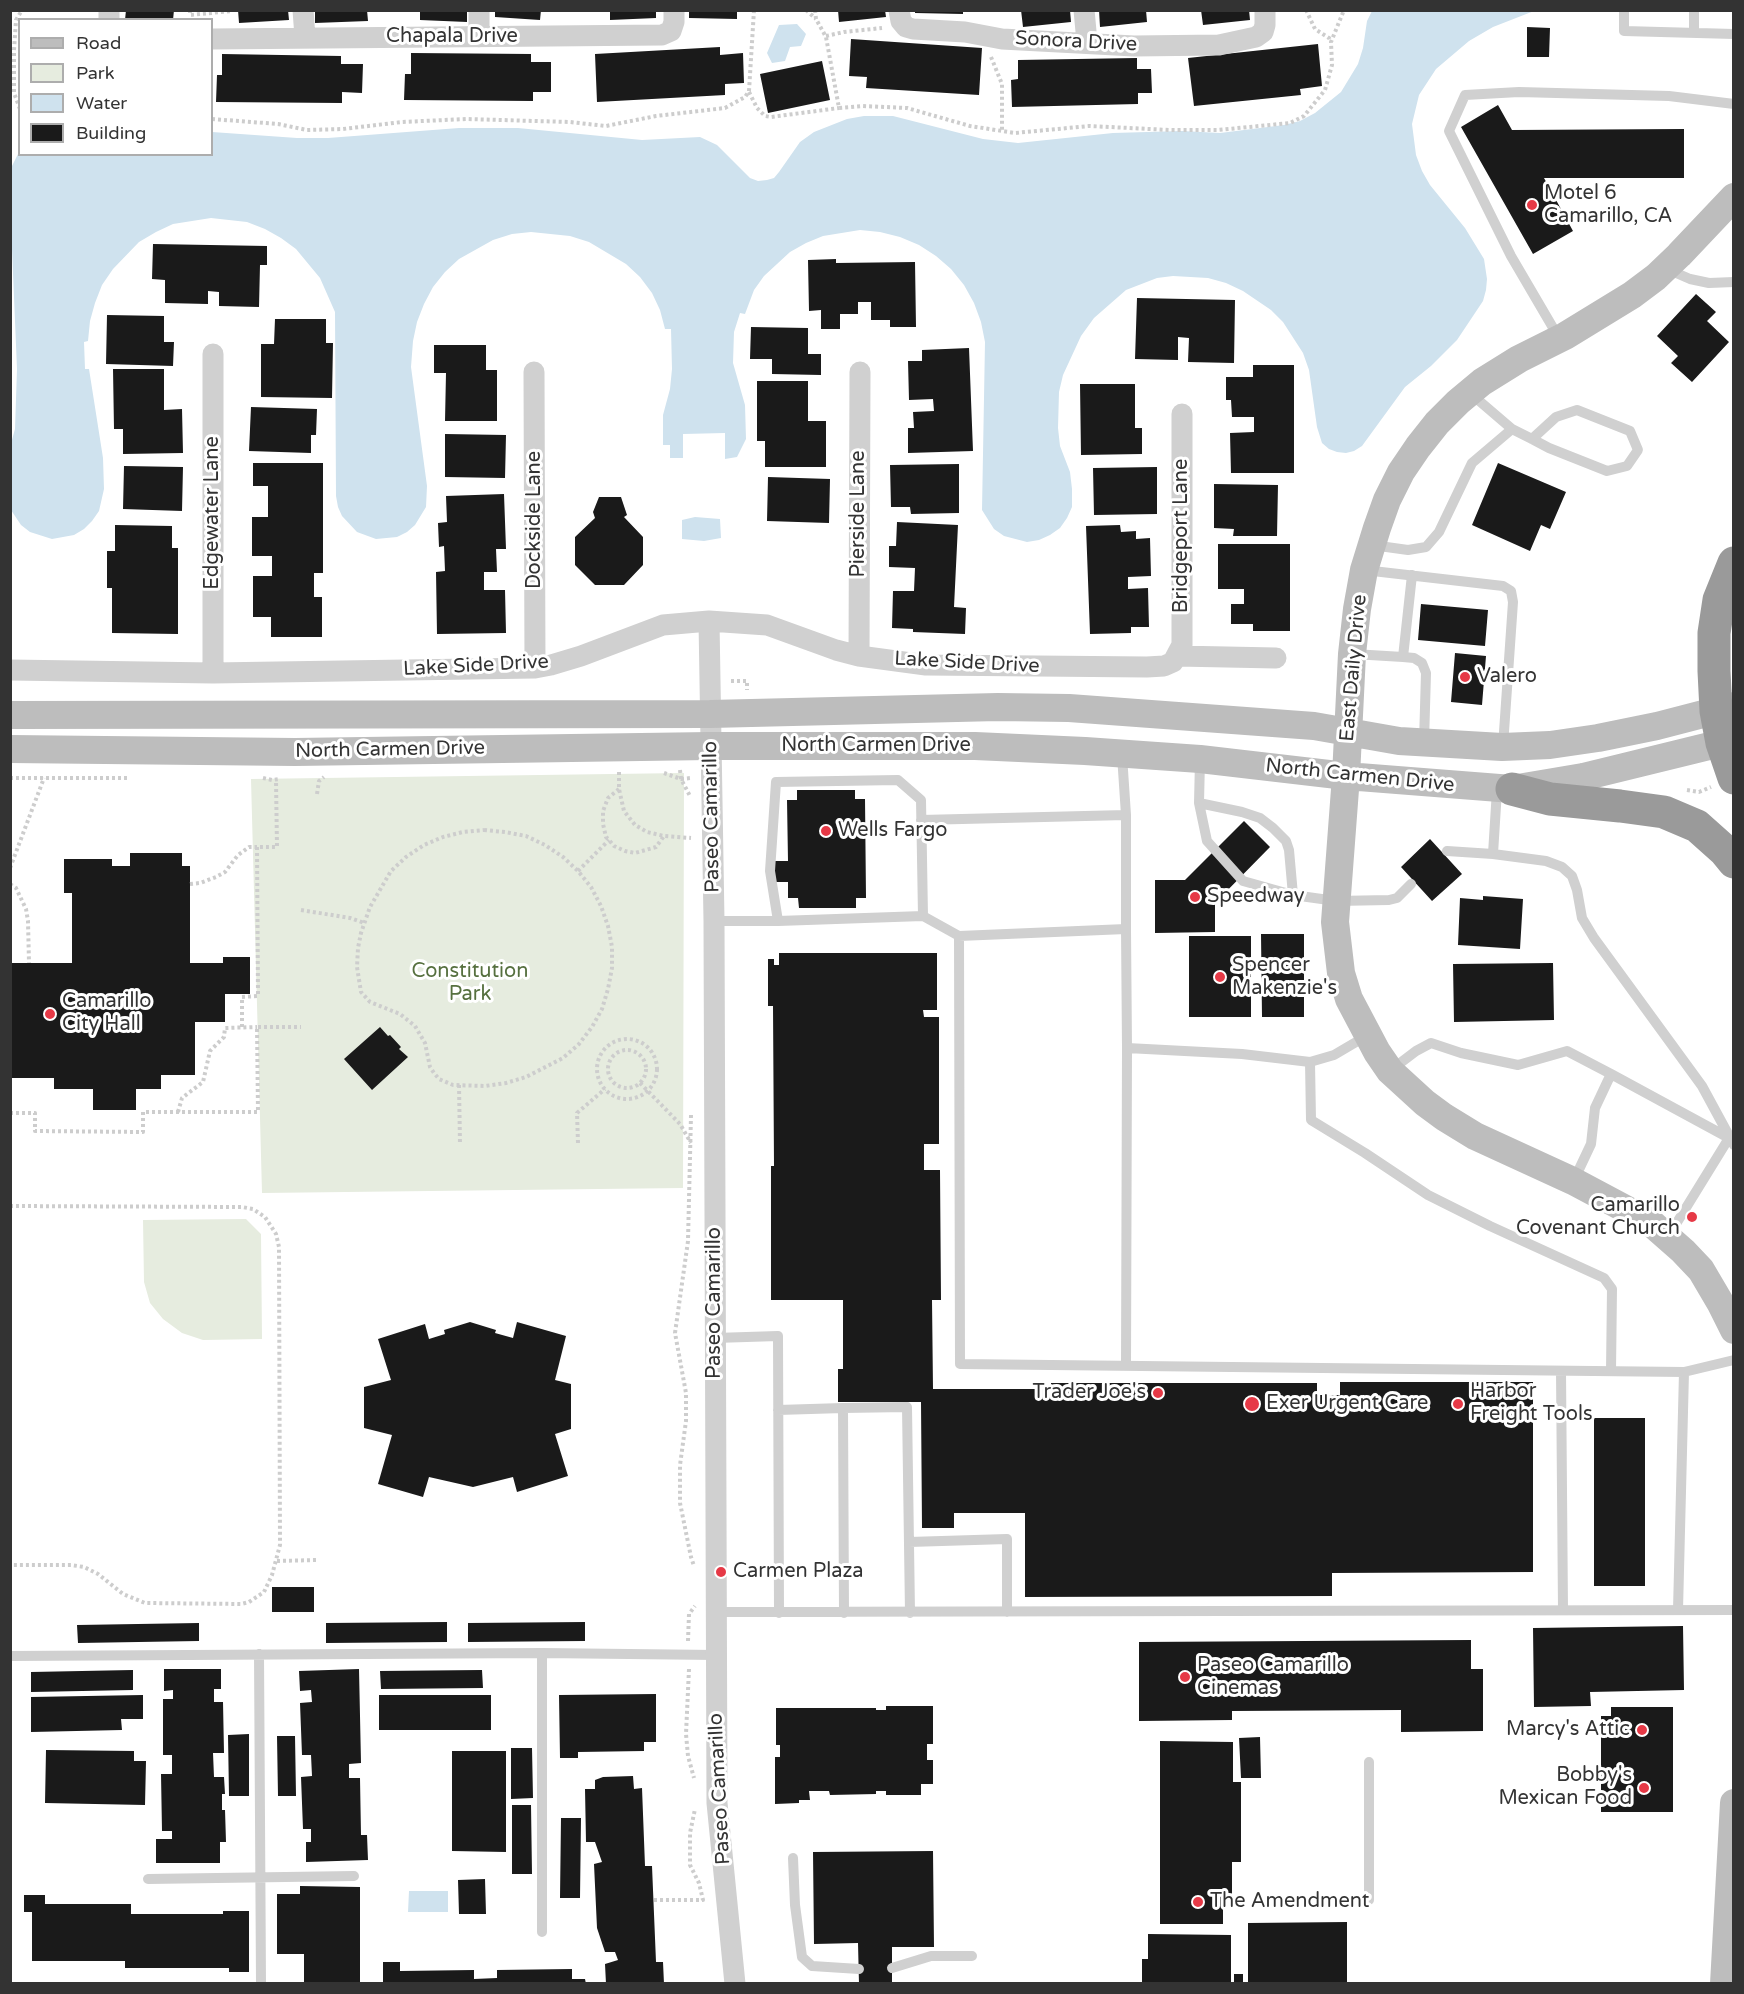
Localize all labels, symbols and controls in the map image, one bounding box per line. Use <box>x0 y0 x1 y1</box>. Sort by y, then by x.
legend <box>18 18 213 156</box>
street label: Chapala Drive <box>386 25 518 49</box>
street label: Sonora Drive <box>1014 27 1138 57</box>
text: Road <box>76 32 121 54</box>
text: Park <box>76 62 114 84</box>
text: Water <box>76 92 127 114</box>
text: Building <box>76 122 146 144</box>
place label: Motel 6 Camarillo, CA <box>1544 182 1673 229</box>
marker: Motel 6 Camarillo, CA <box>1525 198 1539 212</box>
street label: Edgewater Lane <box>201 436 225 590</box>
street label: Pierside Lane <box>847 450 871 578</box>
street label: Dockside Lane <box>523 451 547 589</box>
street label: Bridgeport Lane <box>1170 459 1194 613</box>
street label: East Daily Drive <box>1336 594 1372 742</box>
street label: Lake Side Drive <box>894 647 1040 679</box>
street label: Lake Side Drive <box>403 650 549 682</box>
place label: Valero <box>1477 665 1537 689</box>
marker: Valero <box>1458 670 1472 684</box>
street label: North Carmen Drive <box>781 734 971 758</box>
street label: North Carmen Drive <box>295 736 485 764</box>
street label: Paseo Camarillo <box>699 741 725 893</box>
street label: North Carmen Drive <box>1264 754 1456 798</box>
place label: Wells Fargo <box>838 819 947 843</box>
marker: Wells Fargo <box>819 824 833 838</box>
place label: Speedway <box>1207 885 1305 909</box>
marker: Speedway <box>1188 890 1202 904</box>
place label: Spencer Makenzie's <box>1232 954 1337 1001</box>
park label: Constitution Park <box>412 960 528 1007</box>
marker: Spencer Makenzie's <box>1213 970 1227 984</box>
place label: Camarillo City Hall <box>62 990 151 1037</box>
marker: Camarillo City Hall <box>43 1007 57 1021</box>
place label: Camarillo Covenant Church <box>1516 1194 1680 1241</box>
marker: Camarillo Covenant Church <box>1685 1210 1699 1224</box>
street label: Paseo Camarillo <box>703 1227 727 1379</box>
place label: Harbor Freight Tools <box>1470 1380 1592 1427</box>
place label: Trader Joe's <box>1032 1381 1146 1405</box>
marker: Trader Joe's <box>1151 1386 1165 1400</box>
place label: Exer Urgent Care <box>1266 1392 1428 1416</box>
marker: Exer Urgent Care <box>1243 1395 1261 1413</box>
marker: Harbor Freight Tools <box>1451 1397 1465 1411</box>
place label: Carmen Plaza <box>733 1560 864 1584</box>
marker: Carmen Plaza <box>714 1565 728 1579</box>
place label: Paseo Camarillo Cinemas <box>1197 1654 1349 1701</box>
marker: Paseo Camarillo Cinemas <box>1178 1670 1192 1684</box>
street label: Paseo Camarillo <box>704 1713 736 1865</box>
place label: Marcy's Attic <box>1506 1718 1630 1742</box>
marker: Marcy's Attic <box>1635 1723 1649 1737</box>
place label: Bobby's Mexican Food <box>1498 1764 1632 1811</box>
marker: Bobby's Mexican Food <box>1637 1781 1651 1795</box>
place label: The Amendment <box>1210 1890 1369 1914</box>
marker: The Amendment <box>1191 1895 1205 1909</box>

